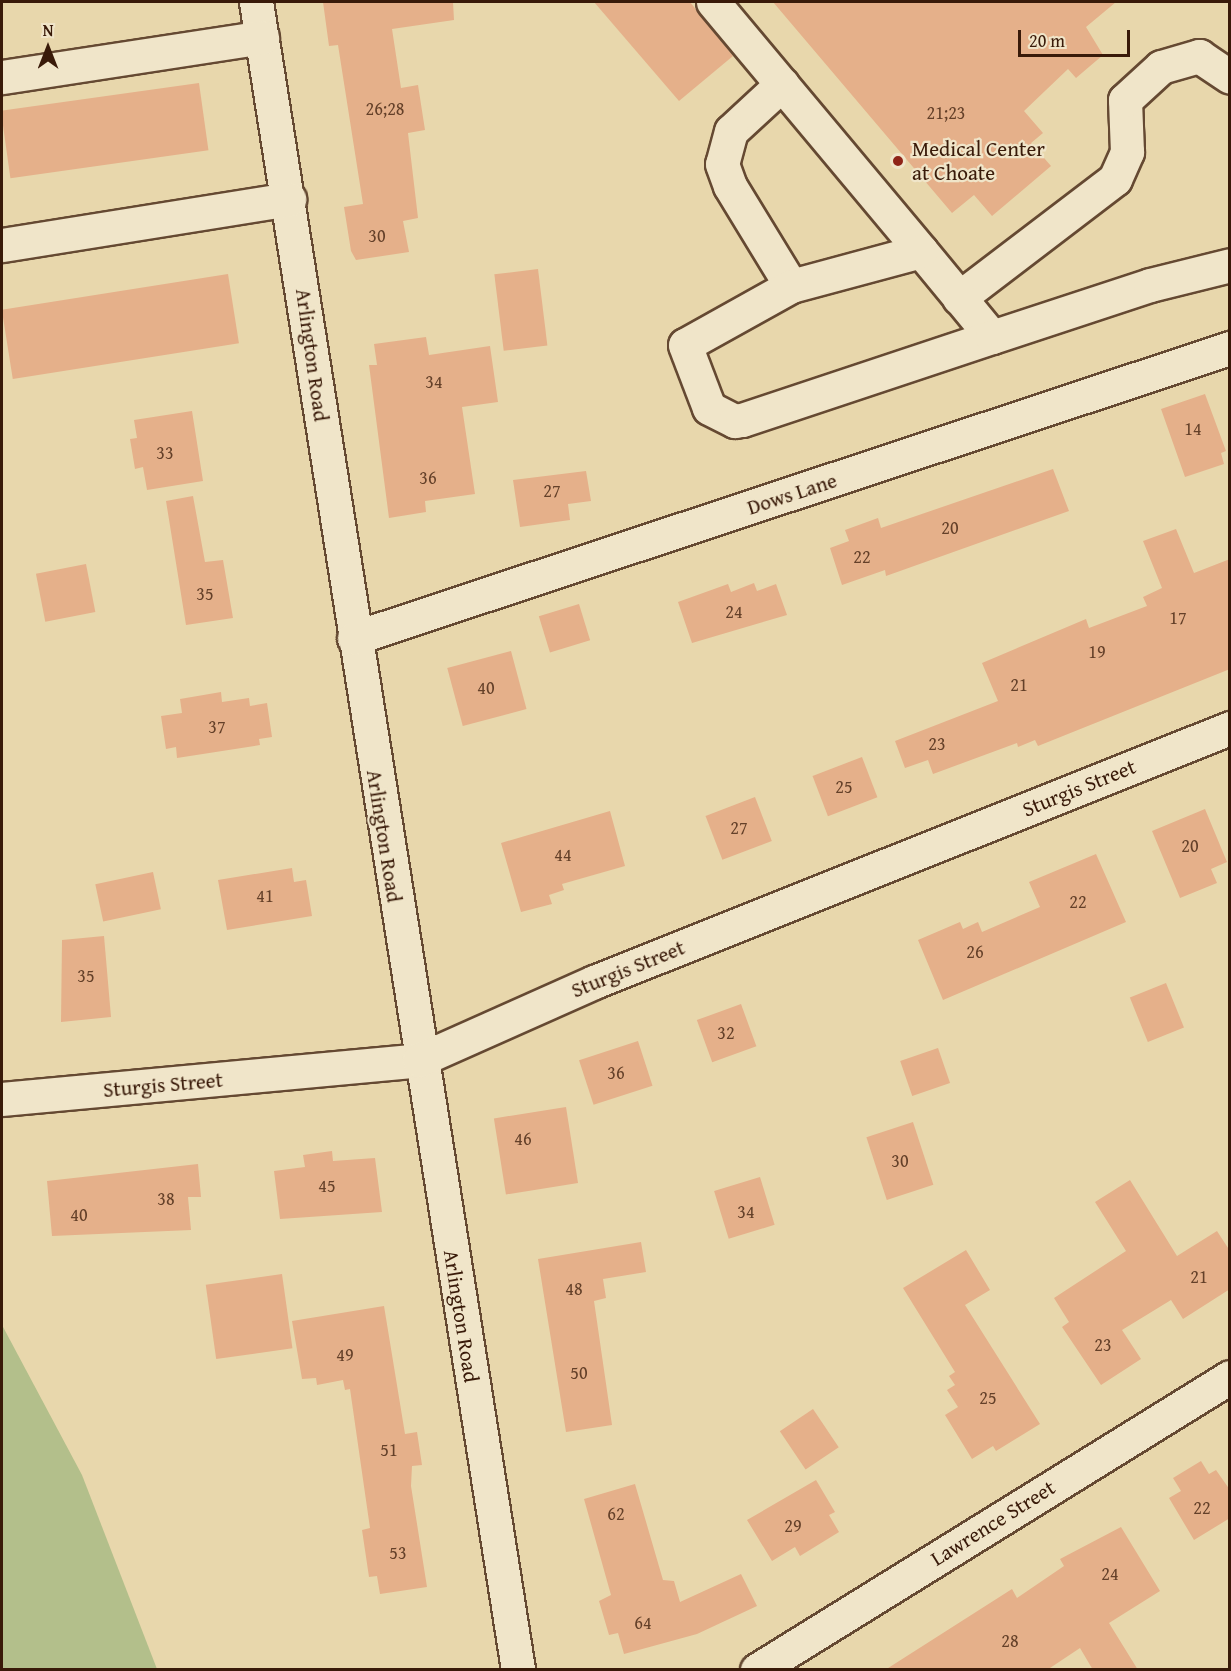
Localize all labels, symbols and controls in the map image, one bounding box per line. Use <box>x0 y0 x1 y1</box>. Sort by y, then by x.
north arrow <box>18 18 78 78</box>
text: N <box>43 18 53 42</box>
scale bar <box>1021 18 1134 56</box>
text: 20 m <box>1029 27 1065 54</box>
house number: 26;28 <box>365 98 405 120</box>
house number: 21;23 <box>926 102 966 124</box>
place label: Medical Center at Choate <box>912 136 1045 186</box>
marker: Medical Center at Choate <box>889 152 907 170</box>
house number: 30 <box>368 225 386 247</box>
street label: Arlington Road <box>290 287 334 423</box>
house number: 34 <box>425 371 443 393</box>
house number: 14 <box>1184 418 1202 440</box>
house number: 33 <box>156 442 174 464</box>
house number: 36 <box>419 467 437 489</box>
street label: Dows Lane <box>744 468 840 520</box>
house number: 27 <box>543 480 561 502</box>
house number: 20 <box>941 517 959 539</box>
house number: 22 <box>853 546 871 568</box>
house number: 35 <box>196 583 214 605</box>
house number: 24 <box>725 601 743 623</box>
house number: 17 <box>1169 607 1187 629</box>
house number: 19 <box>1088 641 1106 663</box>
house number: 21 <box>1010 674 1028 696</box>
house number: 40 <box>477 677 495 699</box>
house number: 37 <box>208 716 226 738</box>
house number: 23 <box>928 733 946 755</box>
street label: Sturgis Street <box>1019 754 1139 822</box>
street label: Arlington Road <box>361 768 407 904</box>
house number: 25 <box>835 776 853 798</box>
house number: 27 <box>730 817 748 839</box>
house number: 20 <box>1181 835 1199 857</box>
house number: 44 <box>554 844 572 866</box>
house number: 41 <box>256 885 274 907</box>
house number: 22 <box>1069 891 1087 913</box>
street label: Sturgis Street <box>568 935 688 1003</box>
house number: 26 <box>966 941 984 963</box>
house number: 35 <box>77 965 95 987</box>
house number: 32 <box>717 1022 735 1044</box>
house number: 36 <box>607 1062 625 1084</box>
street label: Sturgis Street <box>102 1067 224 1103</box>
house number: 46 <box>514 1128 532 1150</box>
house number: 30 <box>891 1150 909 1172</box>
house number: 45 <box>318 1175 336 1197</box>
house number: 38 <box>157 1188 175 1210</box>
house number: 34 <box>737 1201 755 1223</box>
house number: 40 <box>70 1204 88 1226</box>
street label: Arlington Road <box>438 1248 484 1384</box>
house number: 21 <box>1190 1266 1208 1288</box>
house number: 48 <box>565 1278 583 1300</box>
house number: 23 <box>1094 1334 1112 1356</box>
house number: 49 <box>336 1344 354 1366</box>
house number: 50 <box>570 1362 588 1384</box>
house number: 25 <box>979 1387 997 1409</box>
house number: 51 <box>380 1439 398 1461</box>
street label: Lawrence Street <box>926 1475 1060 1571</box>
house number: 22 <box>1193 1497 1211 1519</box>
house number: 62 <box>607 1503 625 1525</box>
house number: 29 <box>784 1515 802 1537</box>
house number: 53 <box>389 1542 407 1564</box>
house number: 24 <box>1101 1563 1119 1585</box>
house number: 64 <box>634 1612 652 1634</box>
house number: 28 <box>1001 1630 1019 1652</box>

